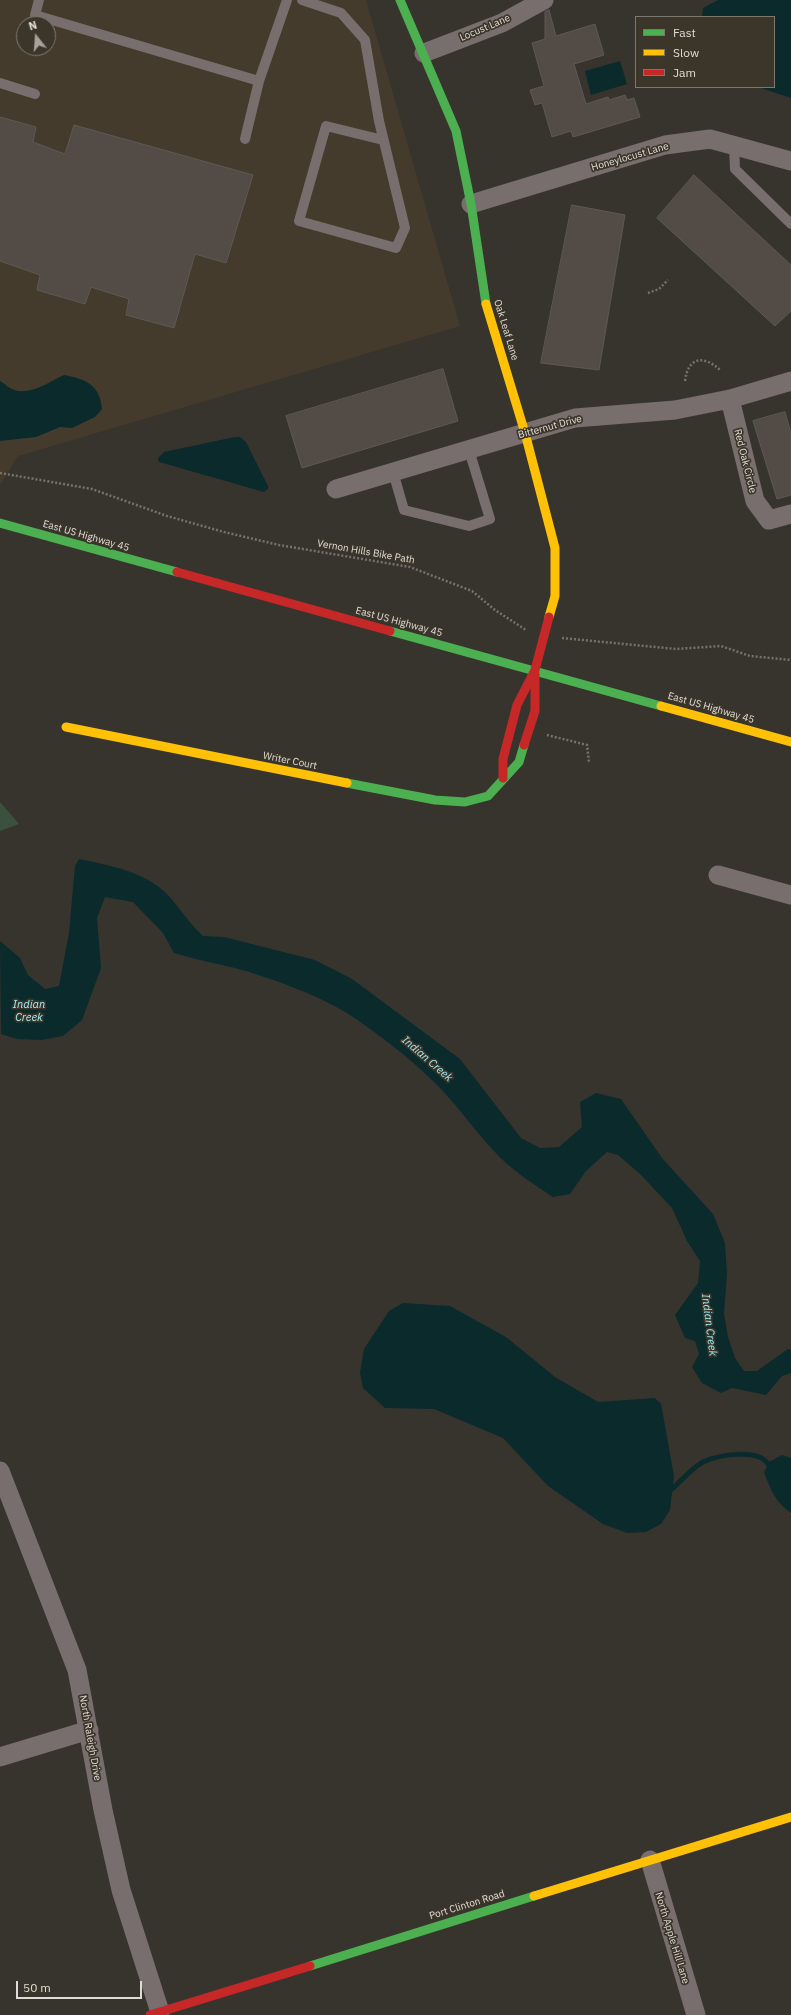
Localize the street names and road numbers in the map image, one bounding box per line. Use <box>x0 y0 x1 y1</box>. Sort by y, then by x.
street label: Locust Lane <box>458 12 512 44</box>
street label: Honeylocust Lane <box>590 140 670 174</box>
street label: Oak Leaf Lane <box>491 298 521 362</box>
street label: Bitternut Drive <box>517 413 583 441</box>
street label: Red Oak Circle <box>731 428 759 494</box>
street label: East US Highway 45 <box>41 518 131 554</box>
street label: Vernon Hills Bike Path <box>316 538 416 566</box>
street label: East US Highway 45 <box>354 605 444 639</box>
street label: East US Highway 45 <box>666 690 756 726</box>
street label: Writer Court <box>262 750 318 772</box>
street label: North Raleigh Drive <box>77 1694 103 1782</box>
street label: Port Clinton Road <box>428 1888 506 1922</box>
street label: North Apple Hill Lane <box>652 1891 692 1985</box>

